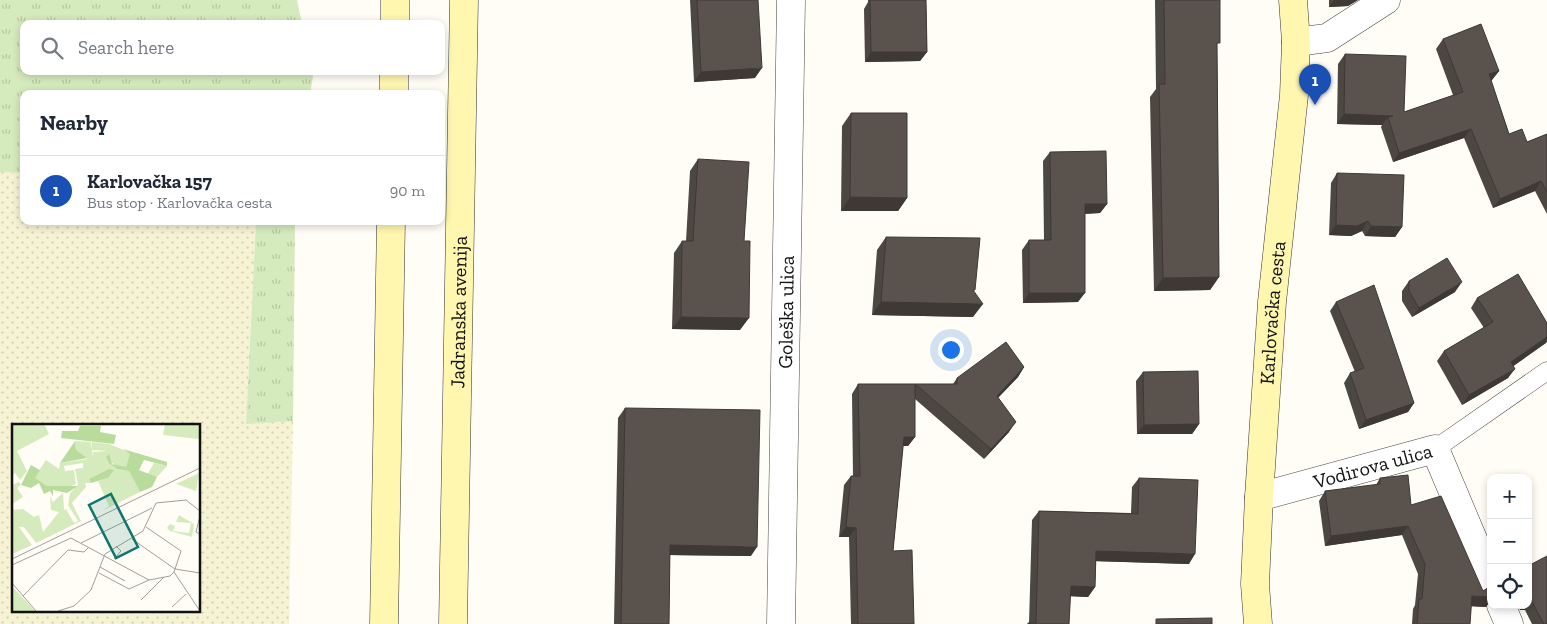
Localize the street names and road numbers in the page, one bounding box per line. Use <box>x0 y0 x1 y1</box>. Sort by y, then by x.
street label: Jadranska avenija <box>445 235 472 388</box>
street label: Karlovačka cesta <box>1255 239 1290 385</box>
street label: Goleška ulica <box>773 255 799 369</box>
street label: Vodirova ulica <box>1310 438 1435 494</box>

